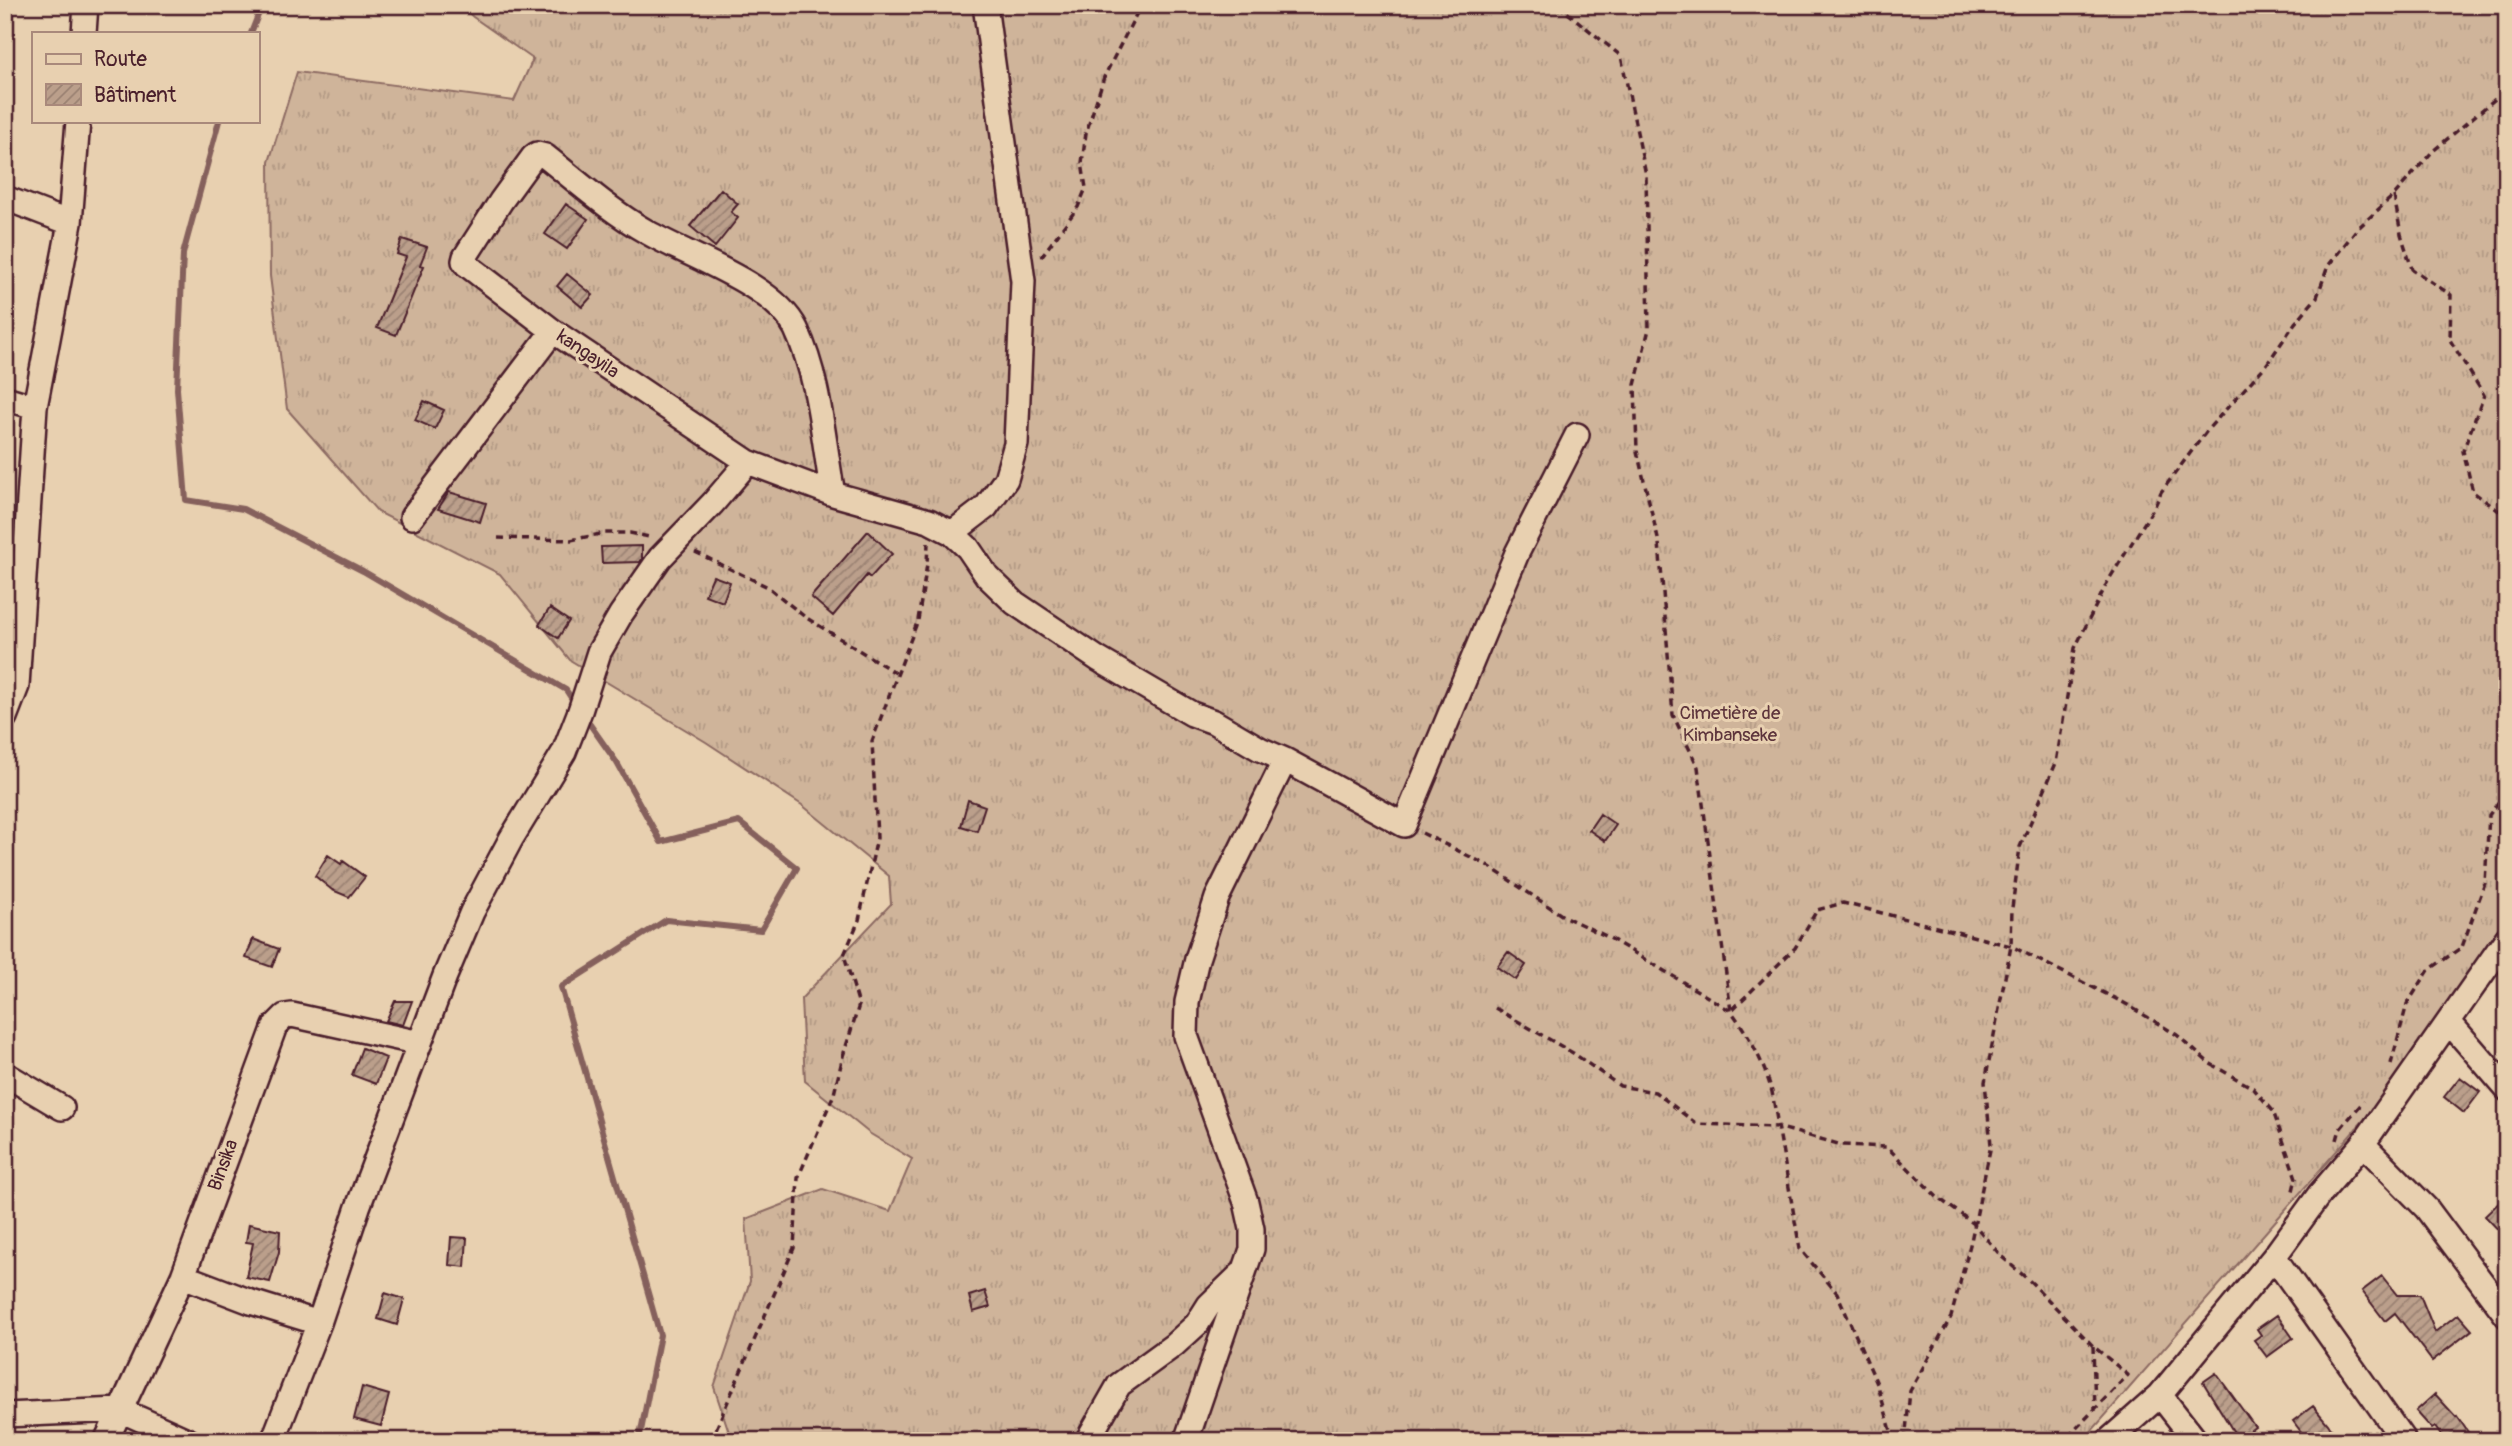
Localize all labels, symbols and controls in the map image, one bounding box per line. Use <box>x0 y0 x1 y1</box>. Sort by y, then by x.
legend <box>32 32 259 122</box>
text: Route <box>94 46 147 73</box>
text: Bâtiment <box>94 82 177 109</box>
street label: kangayila <box>552 324 624 384</box>
park label: Cimetière de Kimbanseke <box>1680 701 1781 747</box>
street label: Binsika <box>203 1136 243 1194</box>

